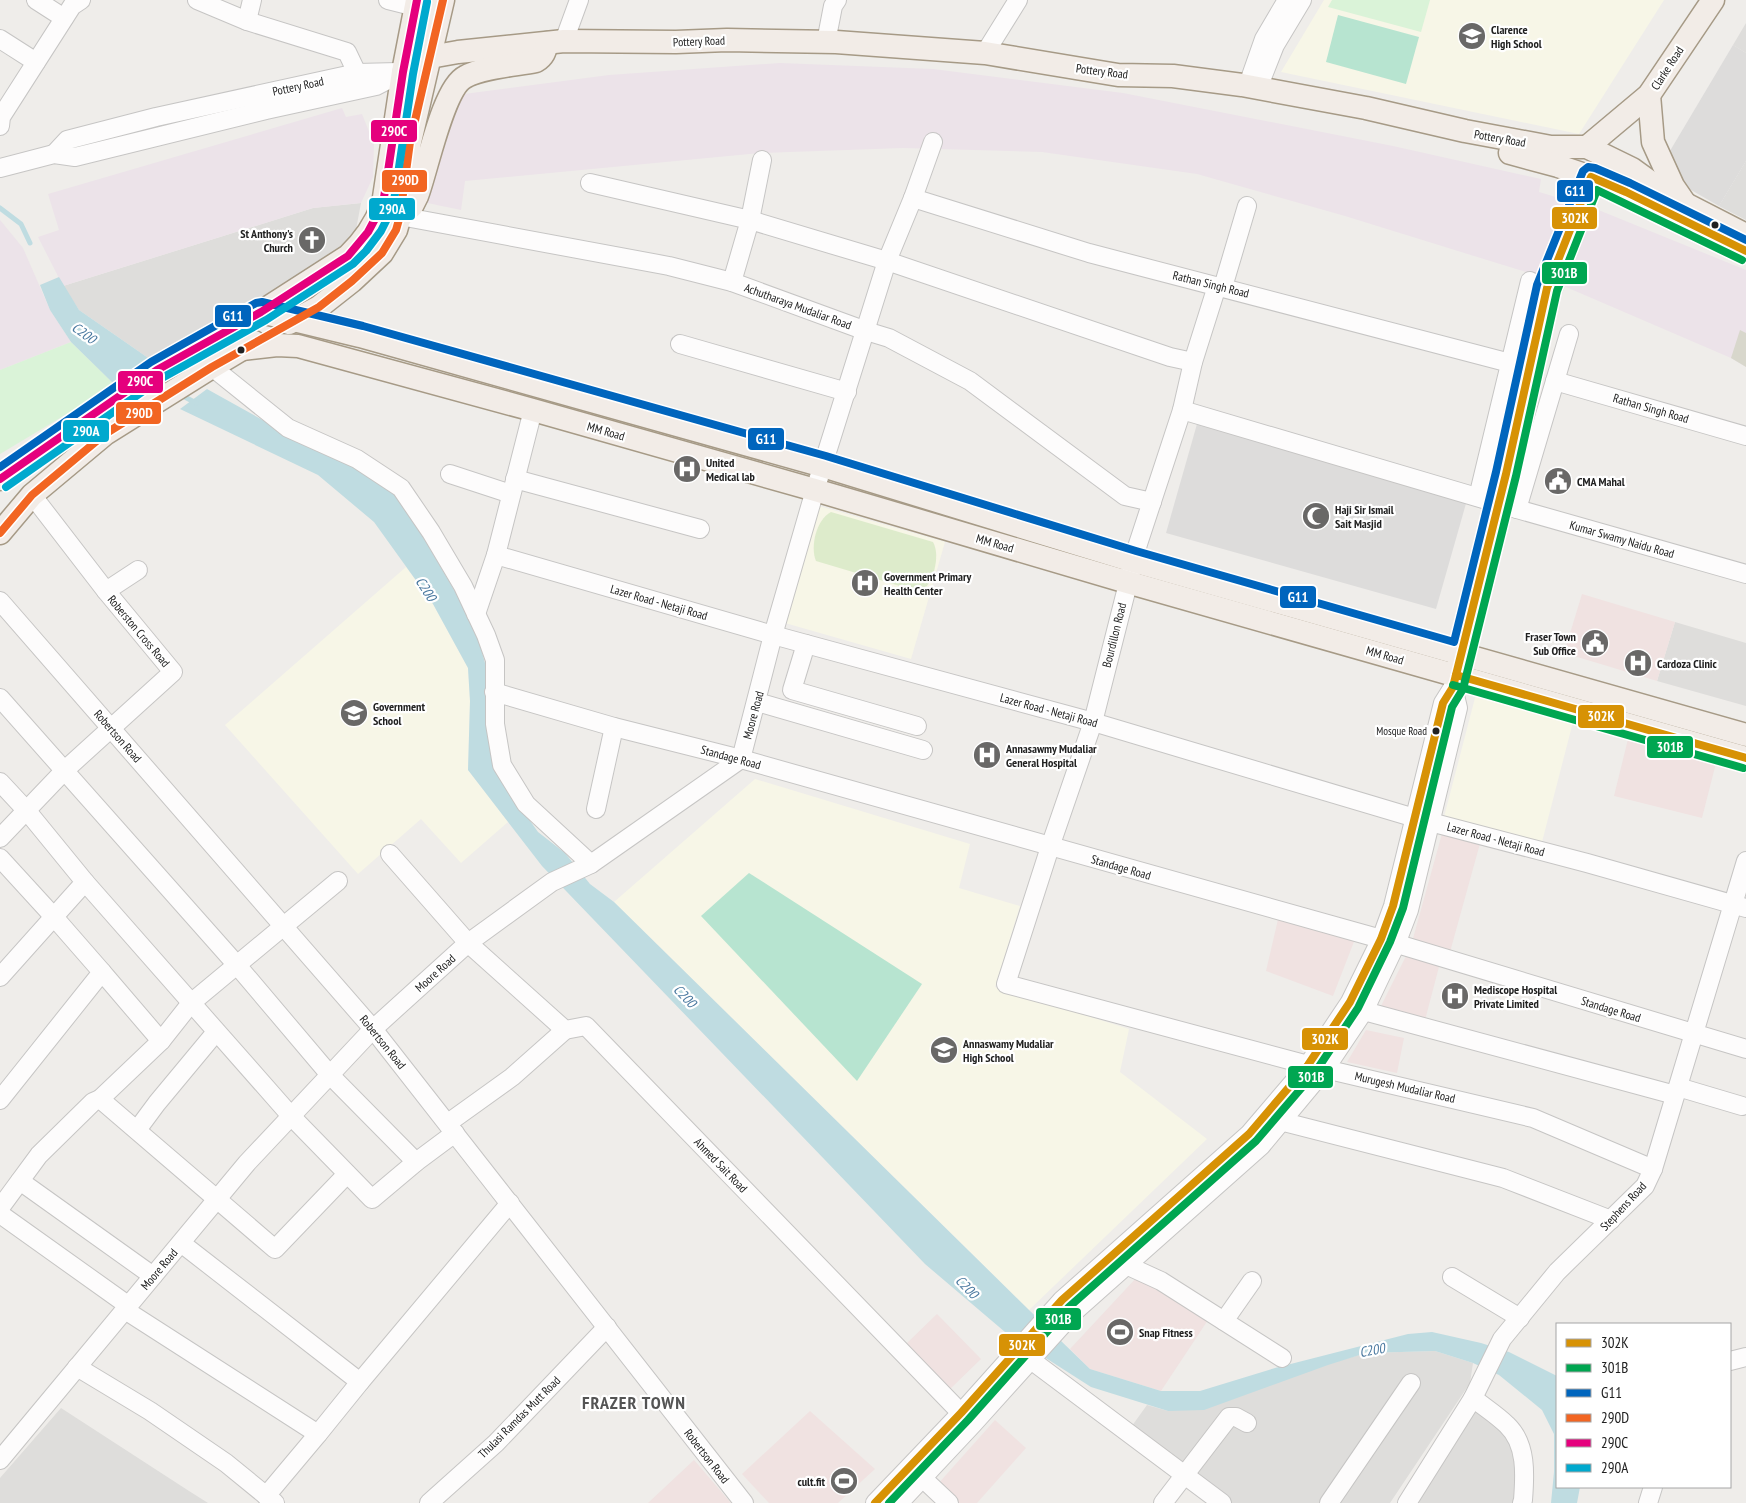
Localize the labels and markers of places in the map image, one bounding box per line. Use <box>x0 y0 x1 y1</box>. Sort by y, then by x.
school or university icon: Clarence High School <box>1457 21 1487 51</box>
place label: Clarence High School <box>1491 22 1542 51</box>
unlabelled marker <box>1710 220 1720 230</box>
church icon: St Anthony's Church <box>297 225 327 255</box>
place label: St Anthony's Church <box>240 226 293 255</box>
unlabelled marker <box>236 345 246 355</box>
hospital icon: United Medical lab <box>672 454 702 484</box>
place label: United Medical lab <box>706 455 756 484</box>
public building icon: CMA Mahal <box>1543 466 1573 496</box>
place label: CMA Mahal <box>1577 474 1625 489</box>
mosque icon: Haji Sir Ismail Sait Masjid <box>1301 501 1331 531</box>
place label: Haji Sir Ismail Sait Masjid <box>1335 502 1394 531</box>
hospital icon: Government Primary Health Center <box>850 568 880 598</box>
place label: Government Primary Health Center <box>884 569 972 598</box>
public building icon: Fraser Town Sub Office <box>1580 628 1610 658</box>
place label: Fraser Town Sub Office <box>1525 629 1576 658</box>
hospital icon: Cardoza Clinic <box>1623 648 1653 678</box>
place label: Cardoza Clinic <box>1657 656 1718 671</box>
school or university icon: Government School <box>339 698 369 728</box>
place label: Government School <box>373 699 425 728</box>
place label: Mosque Road <box>1376 724 1427 738</box>
marker: Mosque Road <box>1431 726 1441 736</box>
hospital icon: Annasawmy Mudaliar General Hospital <box>972 740 1002 770</box>
place label: Annasawmy Mudaliar General Hospital <box>1005 741 1097 770</box>
hospital icon: Mediscope Hospital Private Limited <box>1440 981 1470 1011</box>
place label: Mediscope Hospital Private Limited <box>1474 982 1557 1011</box>
school or university icon: Annaswamy Mudaliar High School <box>929 1035 959 1065</box>
place label: Annaswamy Mudaliar High School <box>962 1036 1054 1065</box>
sports icon: Snap Fitness <box>1105 1317 1135 1347</box>
place label: Snap Fitness <box>1139 1325 1193 1340</box>
sports icon: cult.fit <box>829 1466 859 1496</box>
place label: cult.fit <box>797 1474 825 1489</box>

